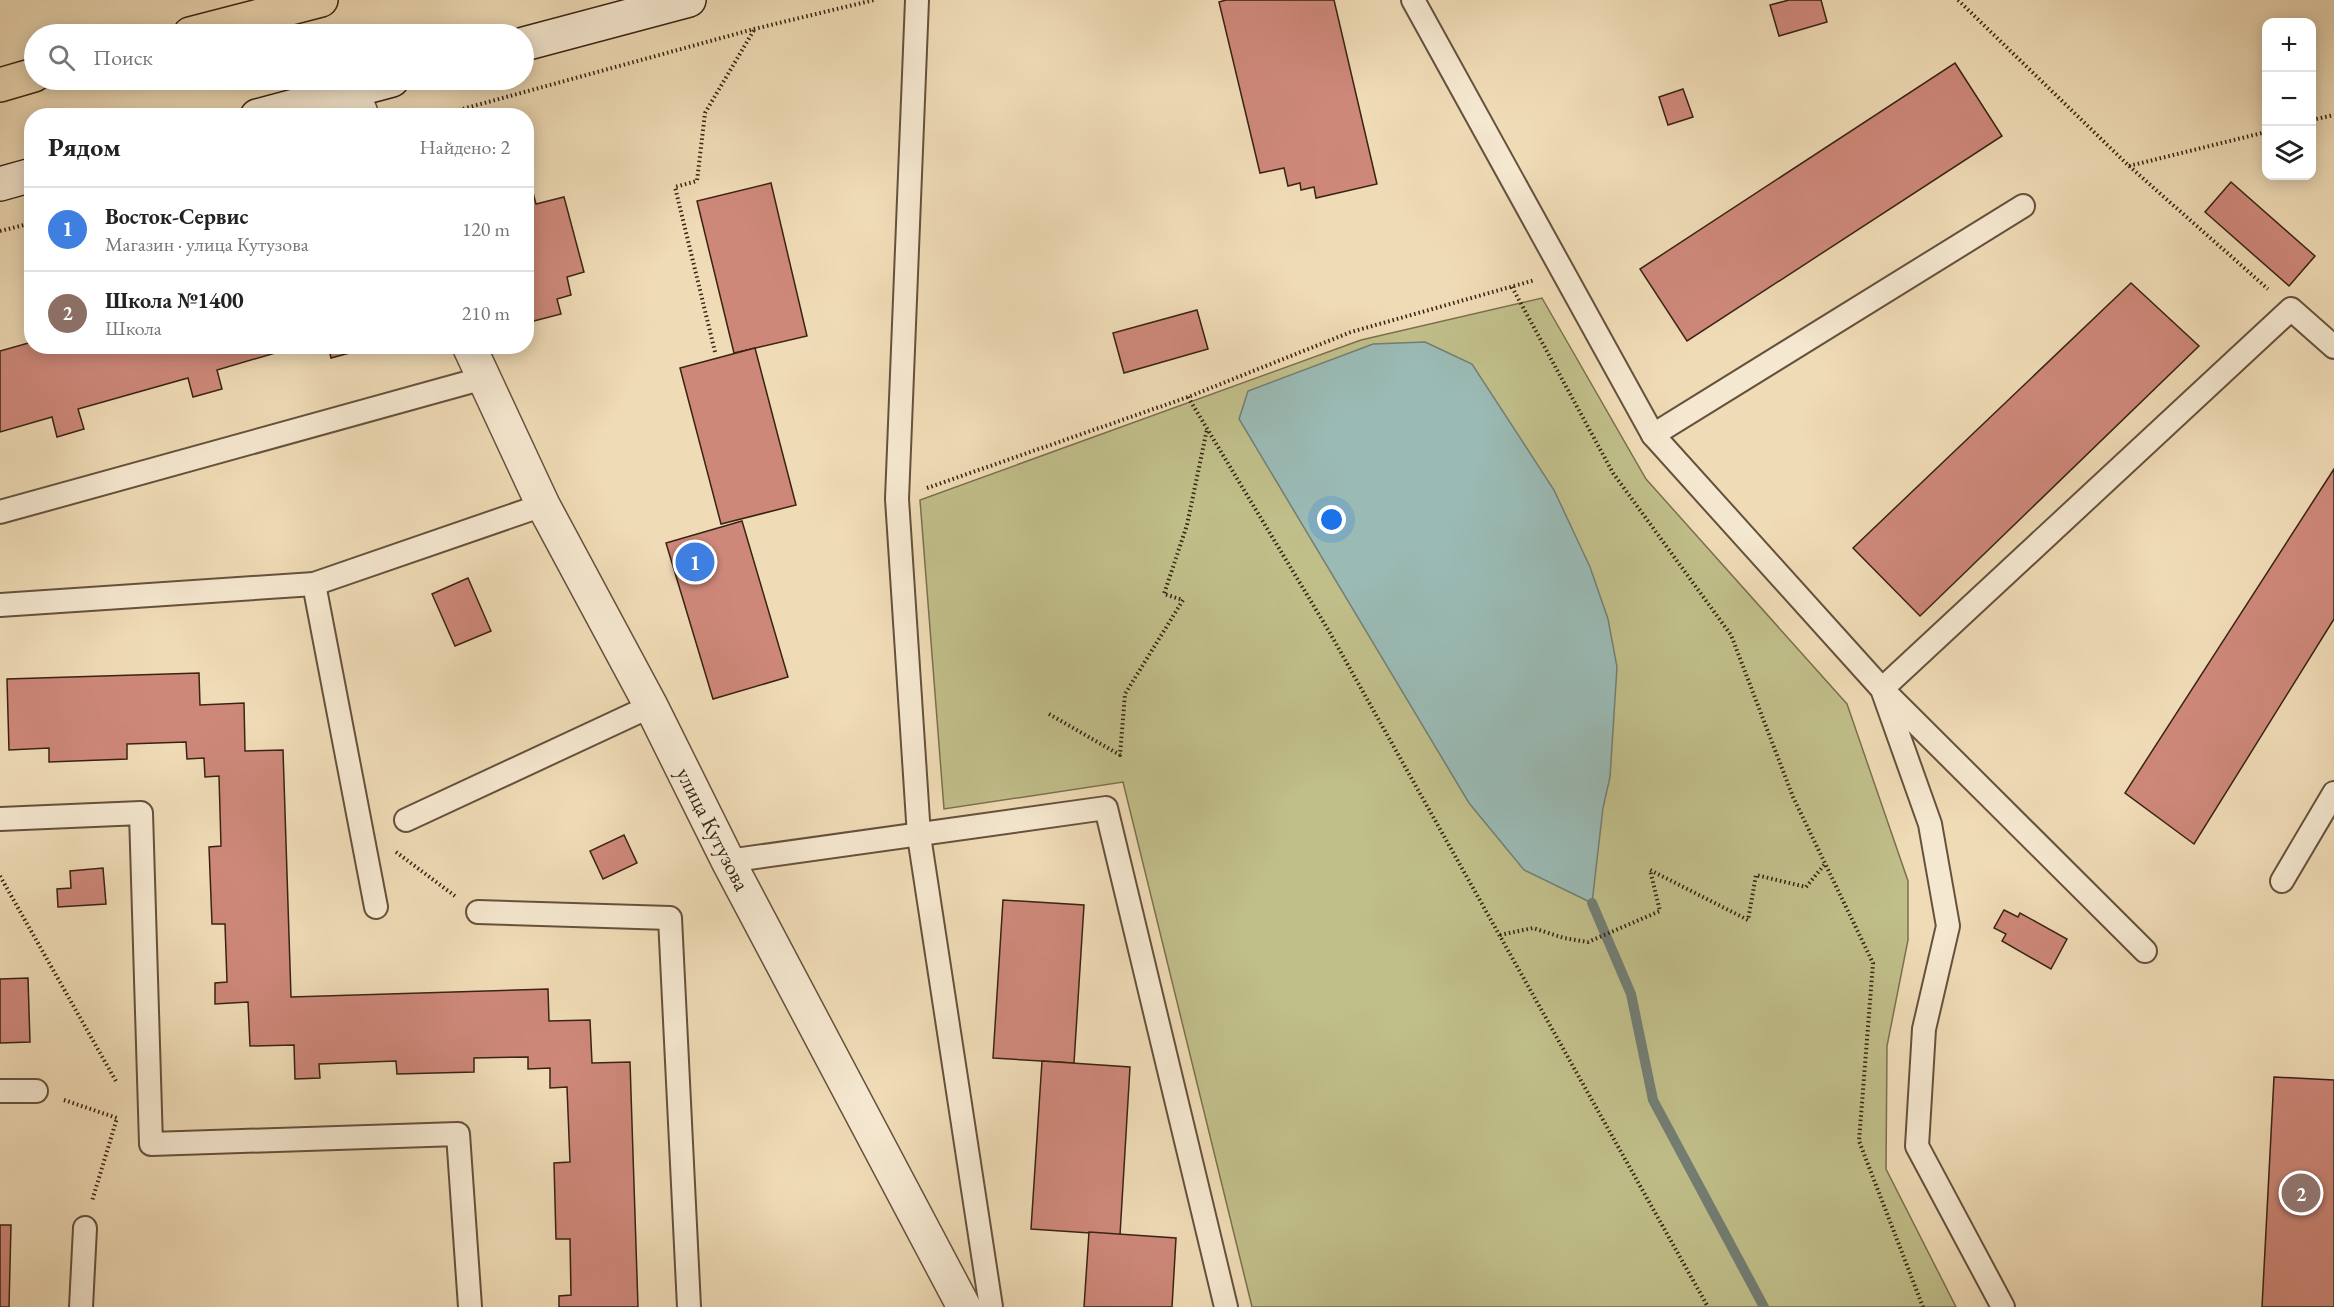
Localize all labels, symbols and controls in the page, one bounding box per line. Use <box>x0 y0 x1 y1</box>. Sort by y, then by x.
map controls <box>2262 18 2316 180</box>
button: + <box>2262 18 2316 72</box>
search box <box>24 24 534 90</box>
icon: search <box>45 41 78 74</box>
text: Поиск <box>93 43 153 72</box>
button: − <box>2262 72 2316 126</box>
button: layers <box>2262 126 2316 180</box>
text: Рядом <box>48 130 121 164</box>
text: Найдено: 2 <box>419 134 510 160</box>
text: Восток-Сервис <box>105 202 248 231</box>
text: 1 <box>62 216 73 242</box>
text: 120 m <box>462 216 510 242</box>
text: Магазин · улица Кутузова <box>105 231 309 257</box>
text: Школа №1400 <box>105 286 244 315</box>
text: 2 <box>62 300 73 326</box>
text: 210 m <box>462 300 510 326</box>
text: Школа <box>105 315 162 341</box>
your location <box>1317 505 1346 534</box>
pin: 1 <box>676 540 714 584</box>
street label: улица Кутузова <box>669 762 757 896</box>
pin: 2 <box>2282 1170 2320 1216</box>

